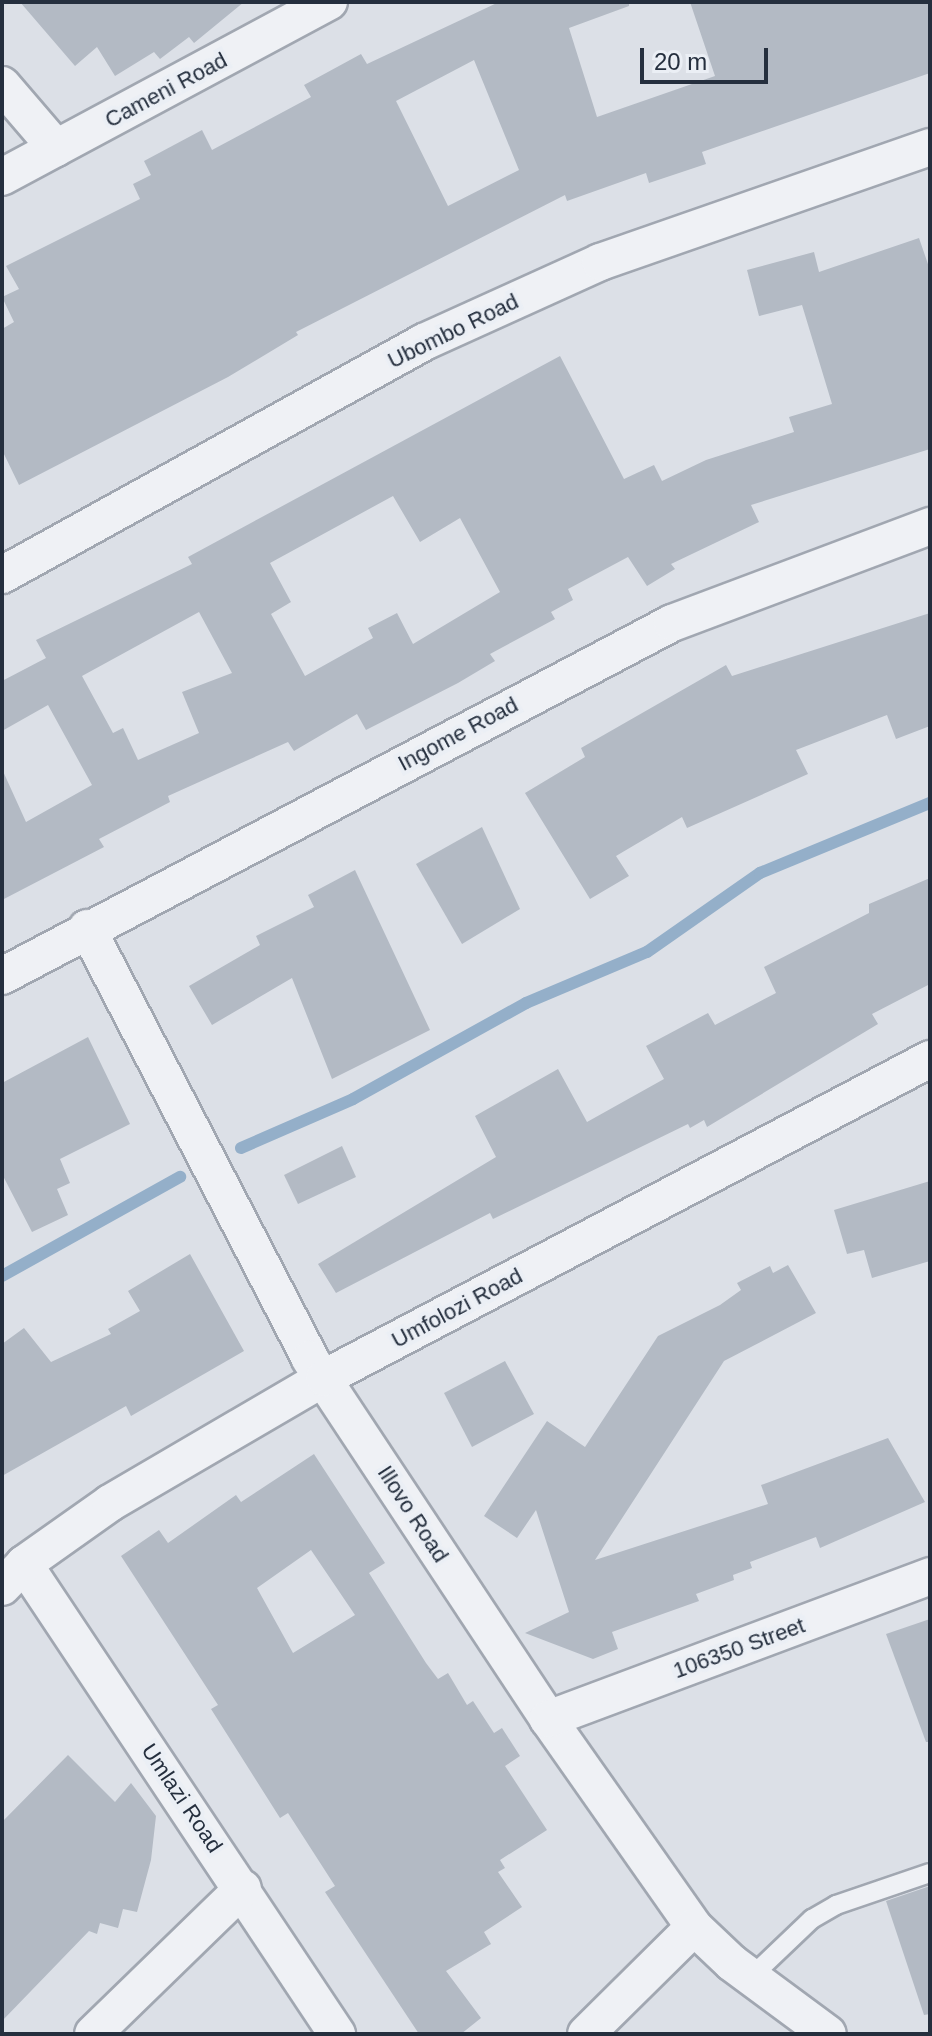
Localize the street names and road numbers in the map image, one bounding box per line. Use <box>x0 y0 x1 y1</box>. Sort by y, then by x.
street label: Cameni Road <box>100 47 232 133</box>
street label: Ubombo Road <box>383 288 523 374</box>
street label: Ingome Road <box>393 691 523 777</box>
street label: Umfolozi Road <box>387 1262 527 1354</box>
street label: Illovo Road <box>372 1461 454 1567</box>
street label: 106350 Street <box>670 1612 808 1684</box>
street label: Umlazi Road <box>136 1738 228 1858</box>

